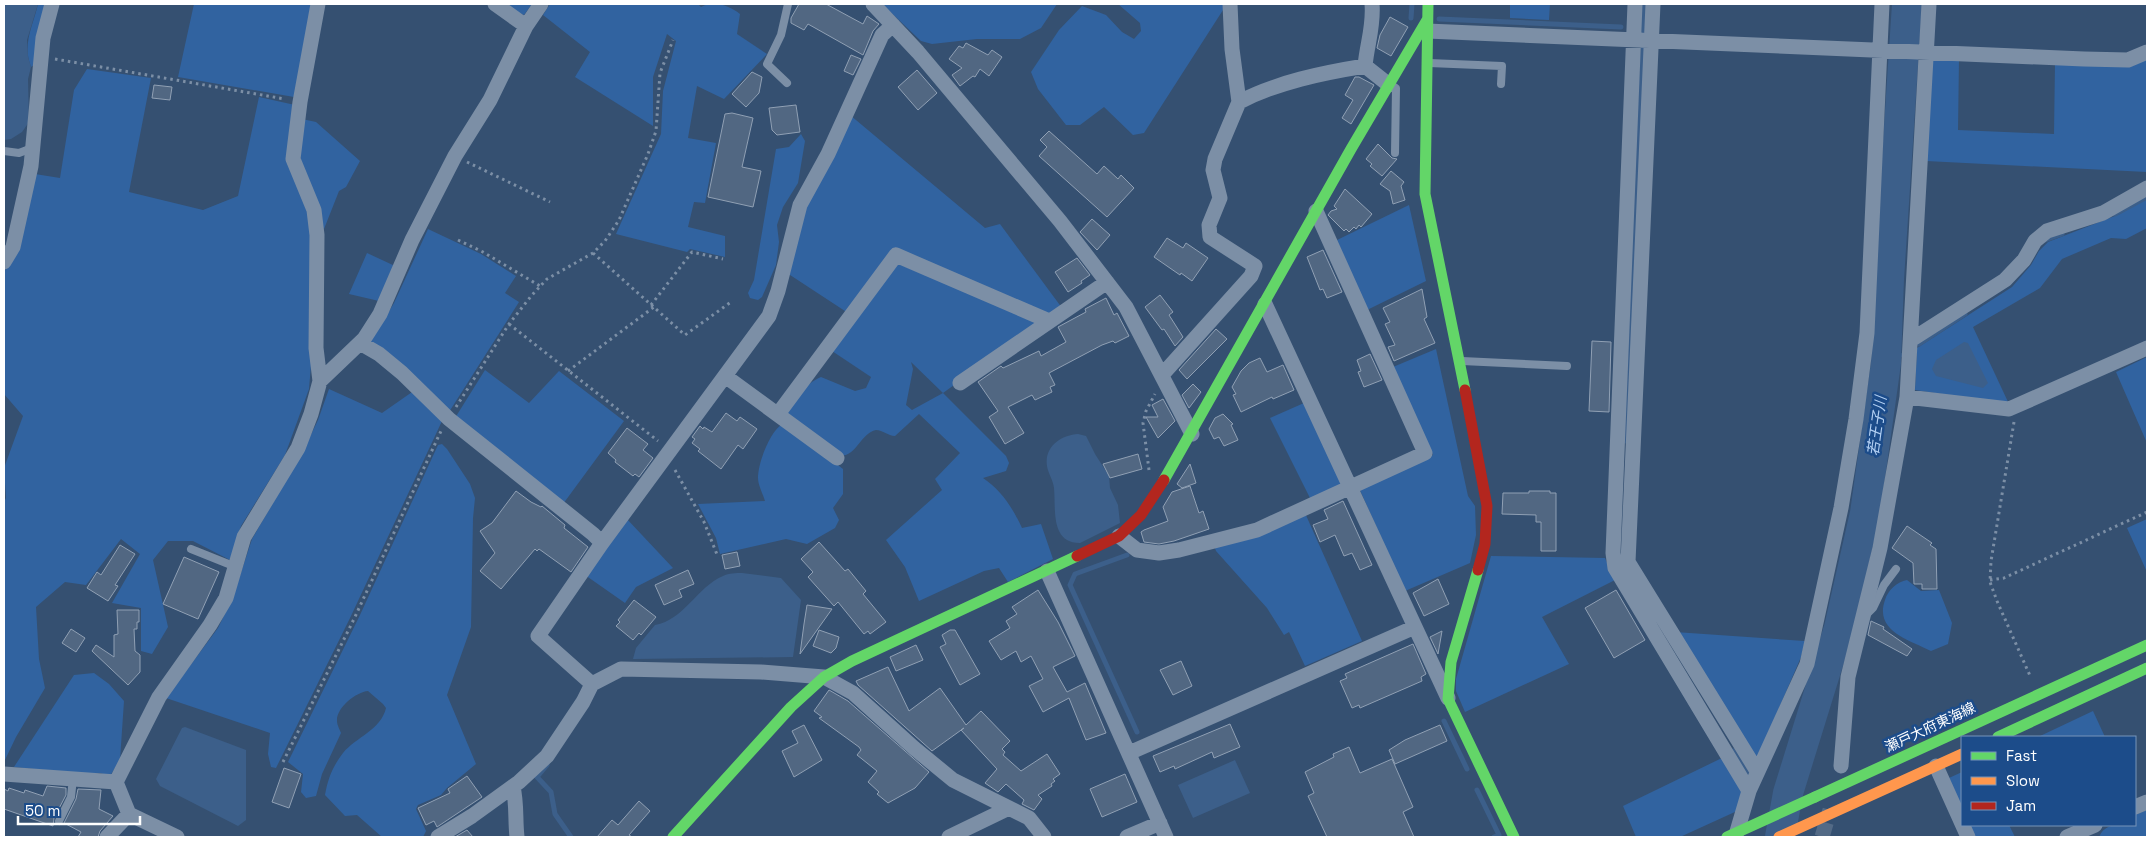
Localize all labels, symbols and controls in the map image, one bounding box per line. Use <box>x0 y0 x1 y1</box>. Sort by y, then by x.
water label: 若王子川 <box>1863 393 1890 457</box>
street label: 瀬戸大府東海線 <box>1882 698 1978 756</box>
legend <box>1961 736 2136 826</box>
text: Fast <box>2006 746 2037 765</box>
text: Slow <box>2006 771 2040 790</box>
scale bar <box>18 794 140 826</box>
text: Jam <box>2006 796 2036 815</box>
text: 50 m <box>25 801 60 820</box>

